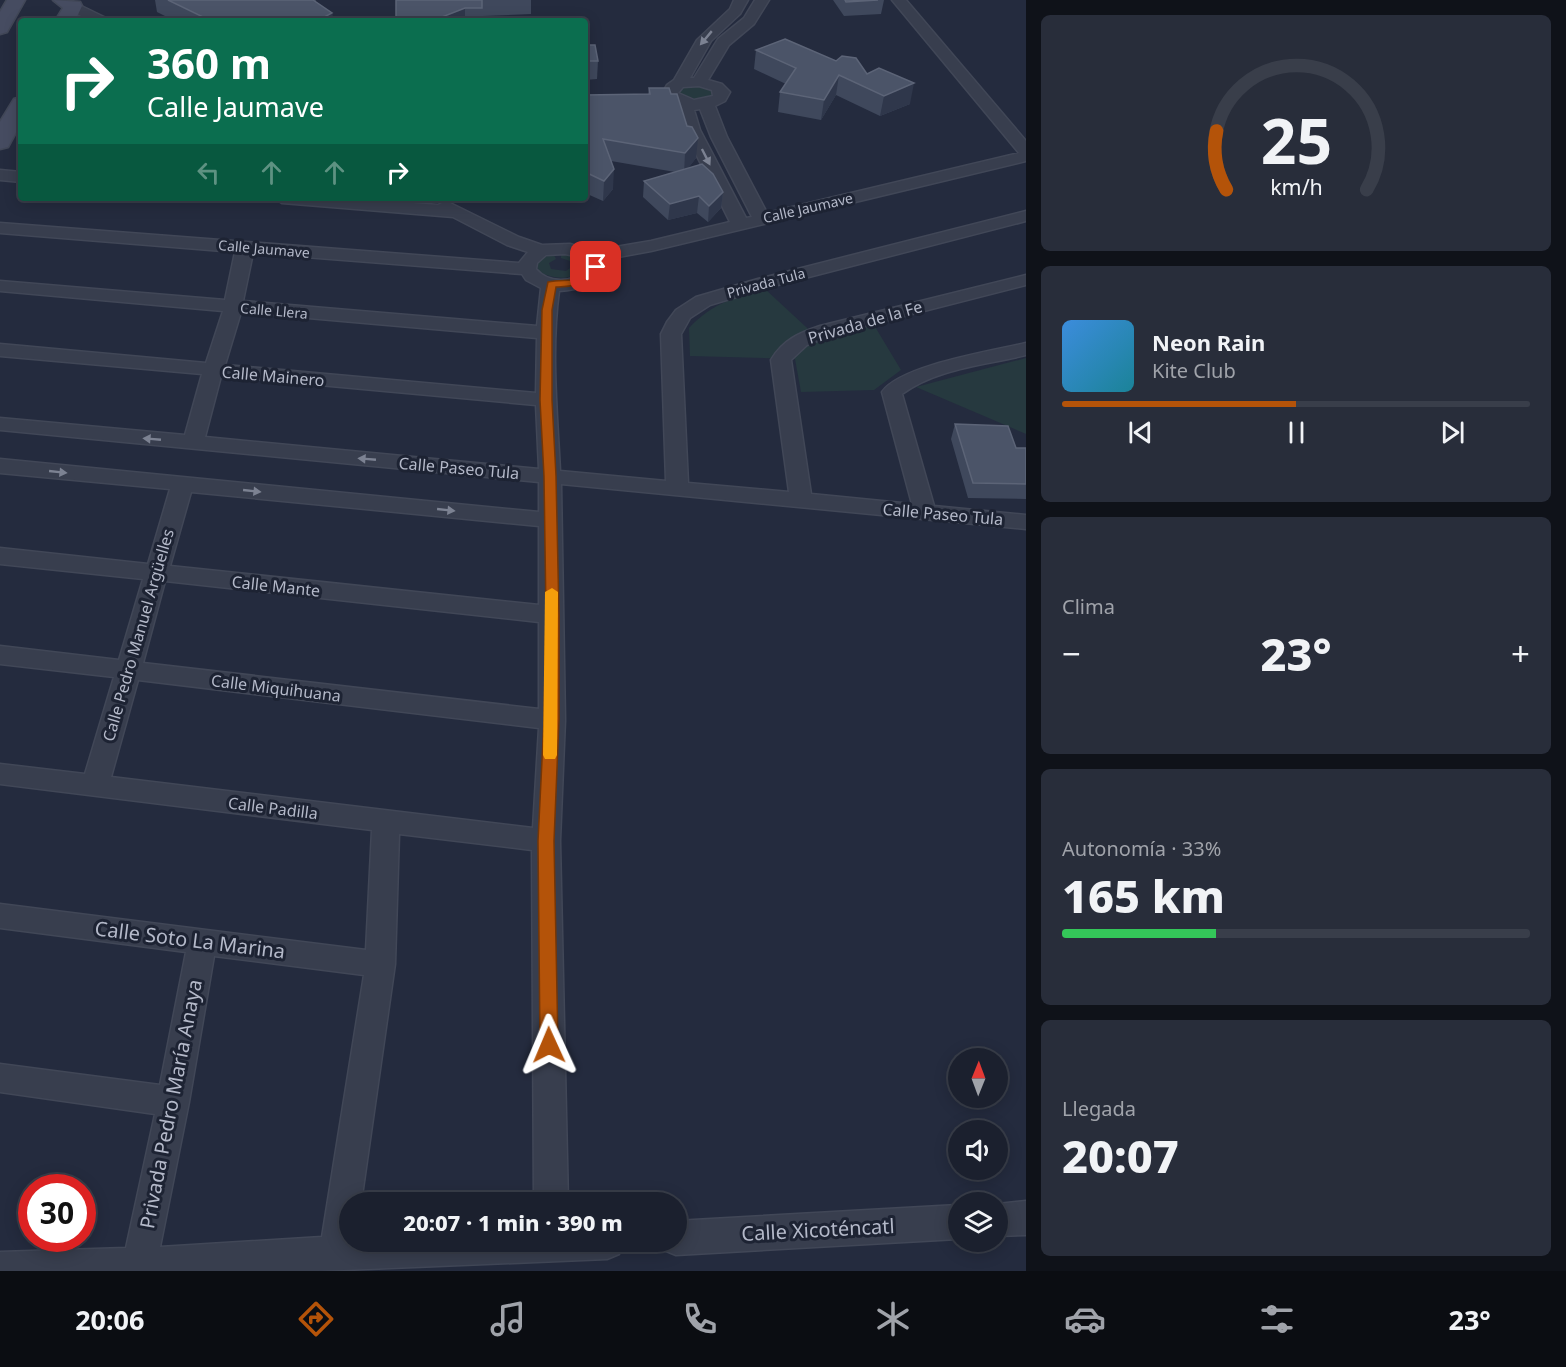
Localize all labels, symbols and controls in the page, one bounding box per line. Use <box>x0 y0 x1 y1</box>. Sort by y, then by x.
one-way arrow <box>700 30 713 46</box>
text: 360 m <box>147 34 271 91</box>
icon: right <box>48 42 126 120</box>
text: Calle Jaumave <box>147 88 324 125</box>
text: 25 <box>1260 97 1332 182</box>
one-way arrow <box>702 149 711 166</box>
icon: left <box>192 156 225 189</box>
icon: ahead <box>255 156 288 189</box>
icon: ahead <box>318 156 351 189</box>
icon: right <box>381 156 414 189</box>
text: km/h <box>1270 172 1322 201</box>
street label: Calle Jaumave <box>761 188 855 227</box>
street label: Calle Jaumave <box>218 235 311 262</box>
pin <box>570 241 621 292</box>
icon: arrive <box>579 250 612 283</box>
street label: Privada Tula <box>725 263 807 302</box>
street label: Privada de la Fe <box>805 295 925 349</box>
street label: Calle Llera <box>240 298 309 323</box>
text: Neon Rain <box>1152 327 1265 357</box>
text: Kite Club <box>1152 357 1236 384</box>
street label: Calle Mainero <box>221 361 325 391</box>
icon: previous <box>1124 416 1157 449</box>
icon: pause <box>1280 416 1313 449</box>
icon: next <box>1436 416 1469 449</box>
one-way arrow <box>142 434 161 444</box>
street label: Calle Paseo Tula <box>398 452 520 484</box>
one-way arrow <box>357 454 376 464</box>
one-way arrow <box>49 467 68 477</box>
one-way arrow <box>243 486 262 496</box>
street label: Calle Paseo Tula <box>882 498 1004 530</box>
one-way arrow <box>437 505 456 515</box>
street label: Calle Pedro Manuel Argüelles <box>97 526 179 744</box>
street label: Calle Mante <box>231 570 321 602</box>
text: Clima <box>1062 593 1115 620</box>
text: 23° <box>1260 623 1332 684</box>
text: − <box>1062 631 1081 676</box>
text: + <box>1511 631 1530 676</box>
street label: Calle Miquihuana <box>210 669 342 707</box>
street label: Calle Padilla <box>227 792 319 824</box>
text: Autonomía · 33% <box>1062 835 1221 862</box>
text: 165 km <box>1062 865 1225 926</box>
street label: Calle Soto La Marina <box>93 914 287 965</box>
street label: Privada Pedro María Anaya <box>133 977 208 1231</box>
position arrow <box>517 1013 581 1077</box>
north arrow <box>948 1048 1008 1108</box>
map controls <box>948 1048 1008 1252</box>
text: Llegada <box>1062 1095 1136 1122</box>
button: sound <box>948 1120 1008 1180</box>
text: 20:07 <box>1062 1125 1179 1186</box>
speed limit sign: 30 <box>18 1174 96 1252</box>
button: layers <box>948 1192 1008 1252</box>
text: 20:07 · 1 min · 390 m <box>403 1207 623 1237</box>
street label: Calle Xicoténcatl <box>741 1212 895 1247</box>
icon: directions <box>295 1298 337 1340</box>
icon: music <box>487 1298 529 1340</box>
icon: phone <box>679 1298 721 1340</box>
icon: climate <box>872 1298 914 1340</box>
icon: car <box>1064 1298 1106 1340</box>
icon: filters <box>1256 1298 1298 1340</box>
text: 20:06 <box>75 1301 145 1338</box>
text: 23° <box>1448 1301 1491 1338</box>

